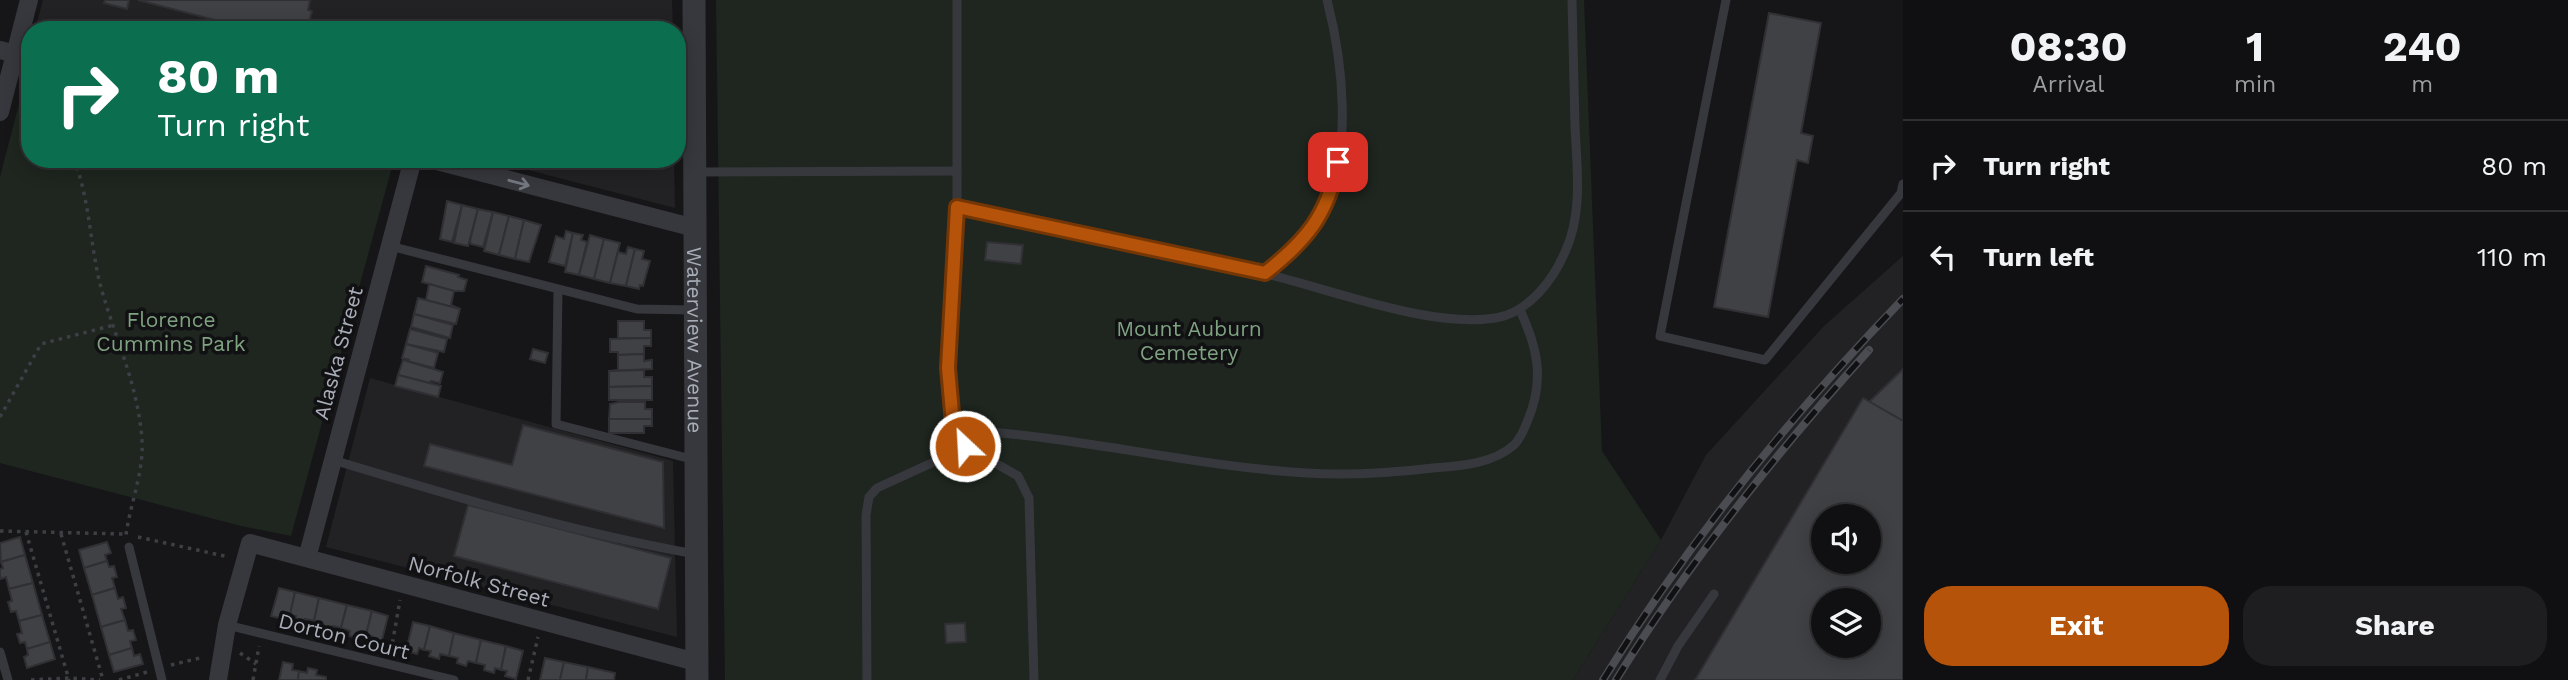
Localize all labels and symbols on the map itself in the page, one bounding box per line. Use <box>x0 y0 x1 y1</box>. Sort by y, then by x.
pin <box>1308 132 1368 192</box>
one-way arrow <box>507 177 530 190</box>
street label: Waterview Avenue <box>683 247 708 433</box>
street label: Alaska Street <box>308 284 368 422</box>
park label: Florence Cummins Park <box>96 307 246 356</box>
park label: Mount Auburn Cemetery <box>1116 316 1262 365</box>
position arrow <box>928 409 1002 483</box>
street label: Norfolk Street <box>406 550 553 612</box>
street label: Dorton Court <box>276 608 412 664</box>

